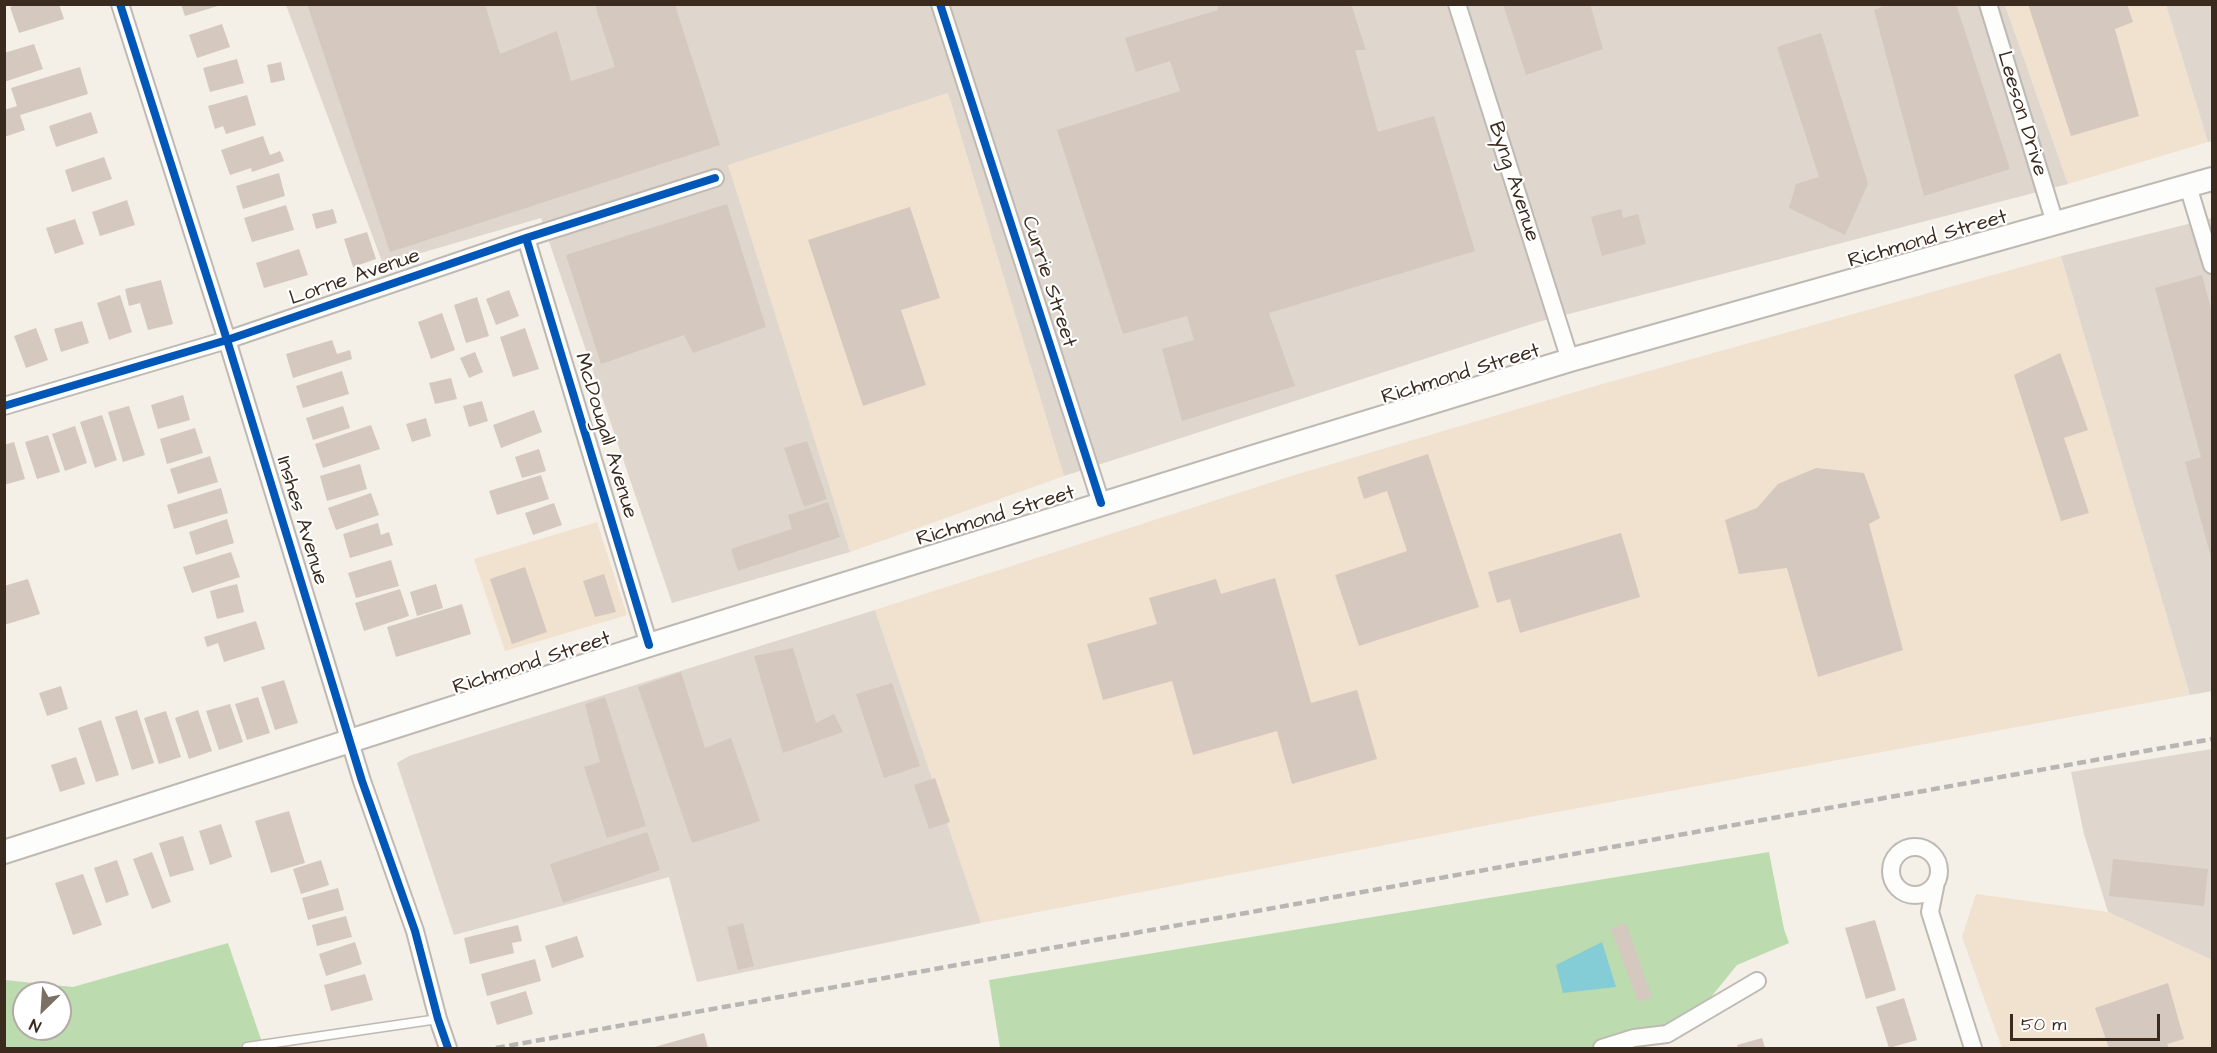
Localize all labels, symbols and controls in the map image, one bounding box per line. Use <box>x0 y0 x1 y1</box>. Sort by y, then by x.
street label: Leeson Drive <box>1990 49 2052 179</box>
street label: Byng Avenue <box>1482 119 1544 245</box>
street label: Richmond Street <box>1845 205 2011 275</box>
street label: Currie Street <box>1015 213 1081 351</box>
street label: Lorne Avenue <box>286 244 424 312</box>
street label: Richmond Street <box>1379 339 1543 411</box>
street label: McDougall Avenue <box>568 350 642 522</box>
street label: Inshes Avenue <box>269 454 333 588</box>
street label: Richmond Street <box>914 481 1078 553</box>
street label: Richmond Street <box>450 627 614 701</box>
north arrow <box>12 981 72 1041</box>
scale bar <box>2013 1002 2163 1040</box>
text: 50 m <box>2021 1012 2066 1037</box>
text: N <box>26 1013 44 1038</box>

